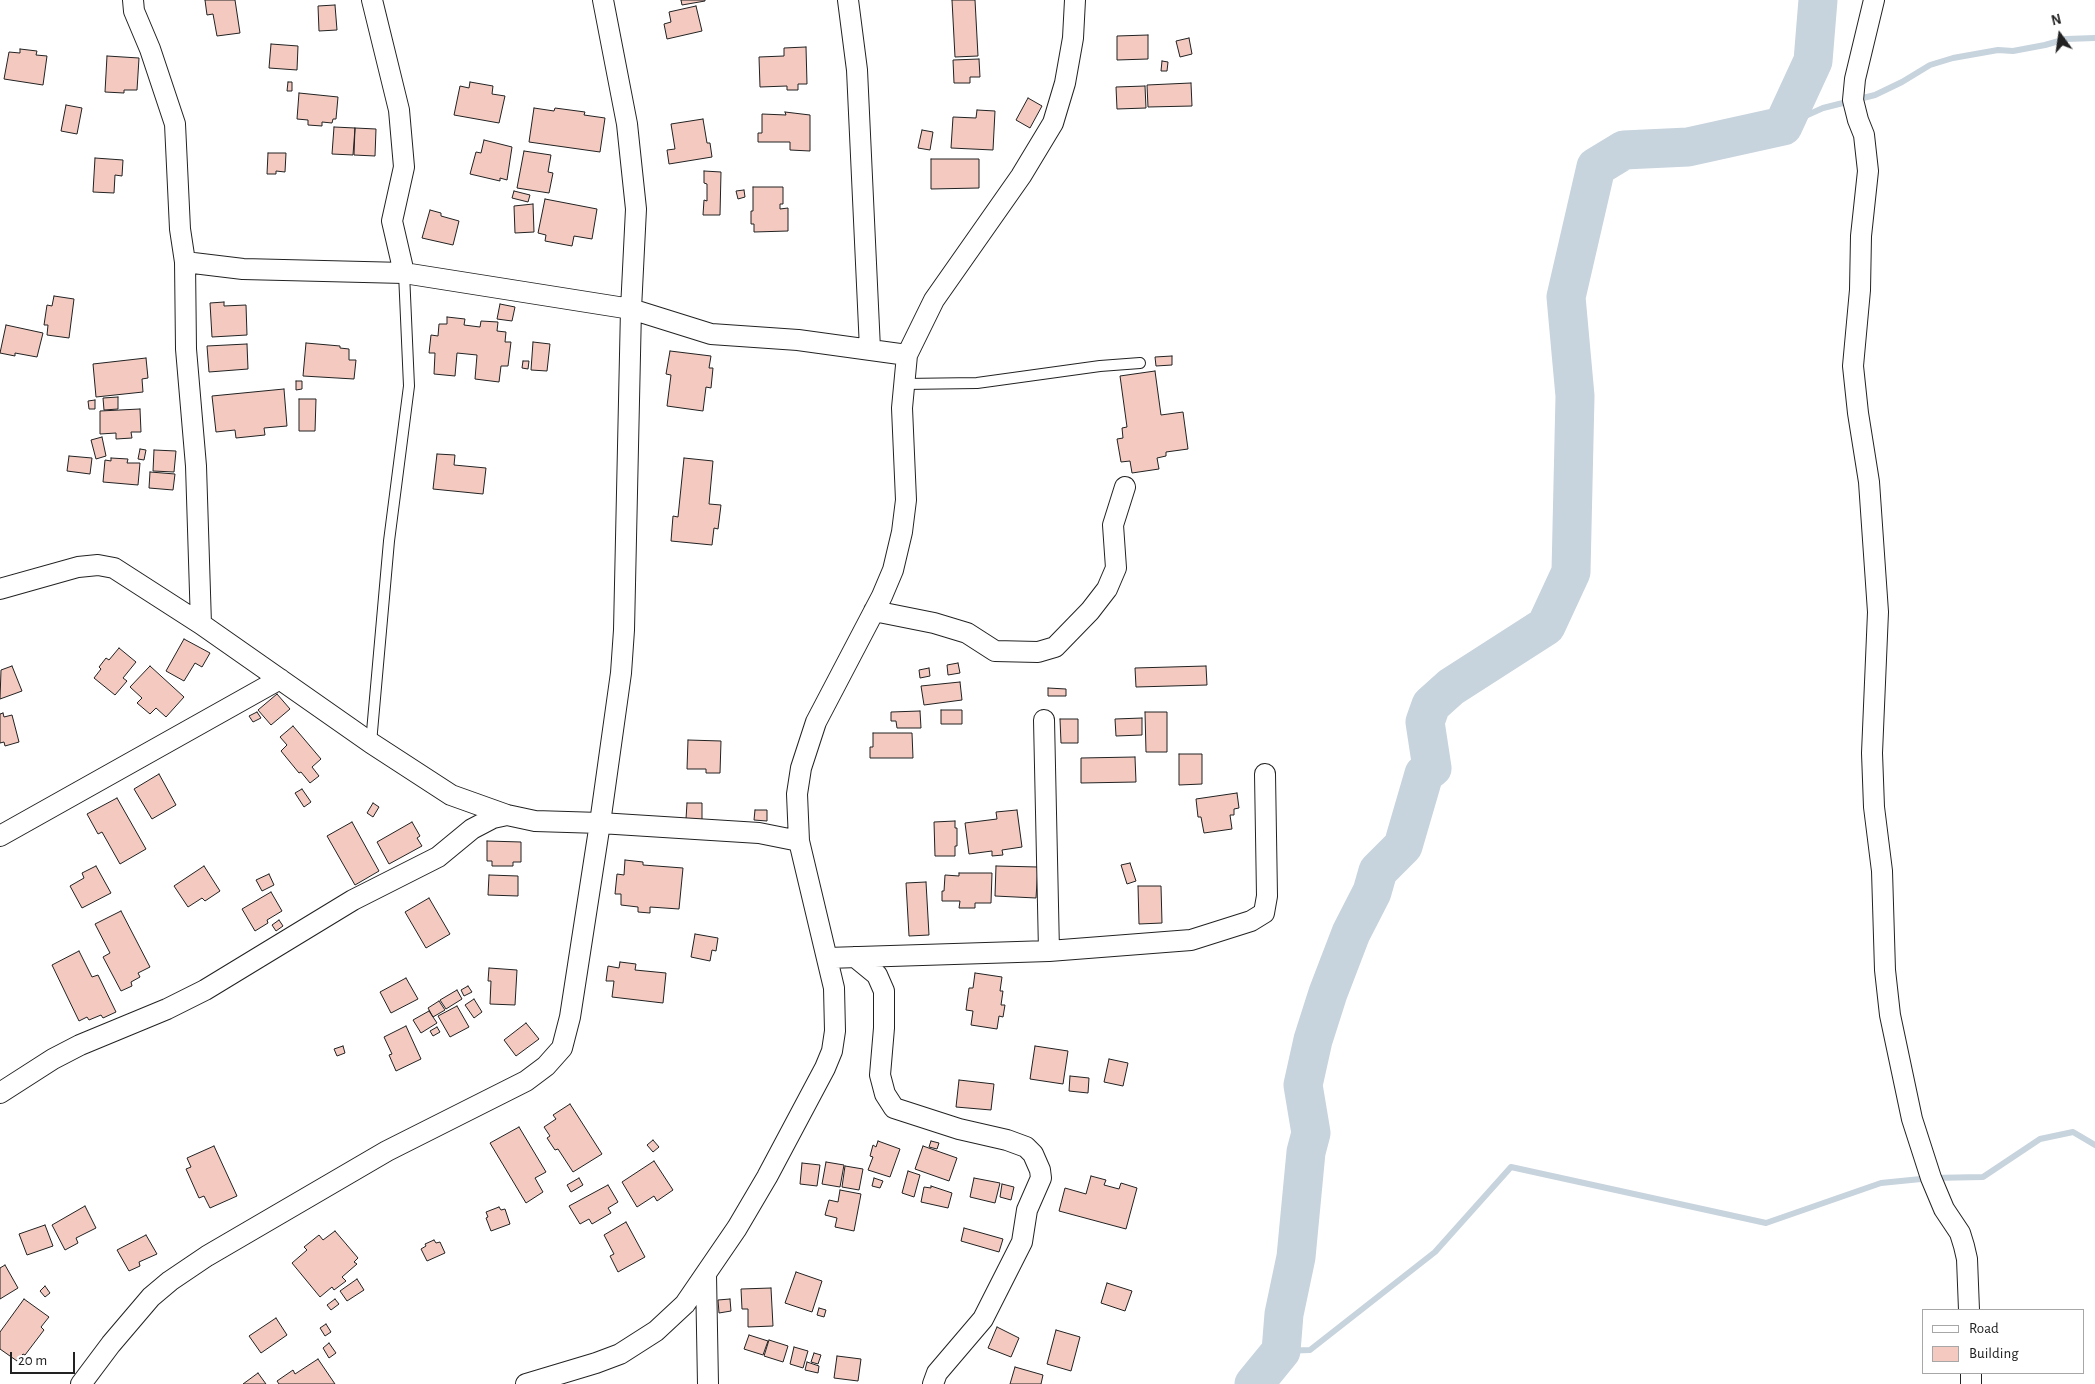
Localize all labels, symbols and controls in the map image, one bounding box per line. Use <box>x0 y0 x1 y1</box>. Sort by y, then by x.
north arrow <box>2035 10 2085 60</box>
text: N <box>2050 12 2063 28</box>
legend <box>1922 1309 2085 1374</box>
text: Road <box>1969 1321 1999 1336</box>
scale bar <box>12 1342 78 1374</box>
text: Building <box>1969 1346 2019 1361</box>
text: 20 m <box>18 1353 47 1368</box>

